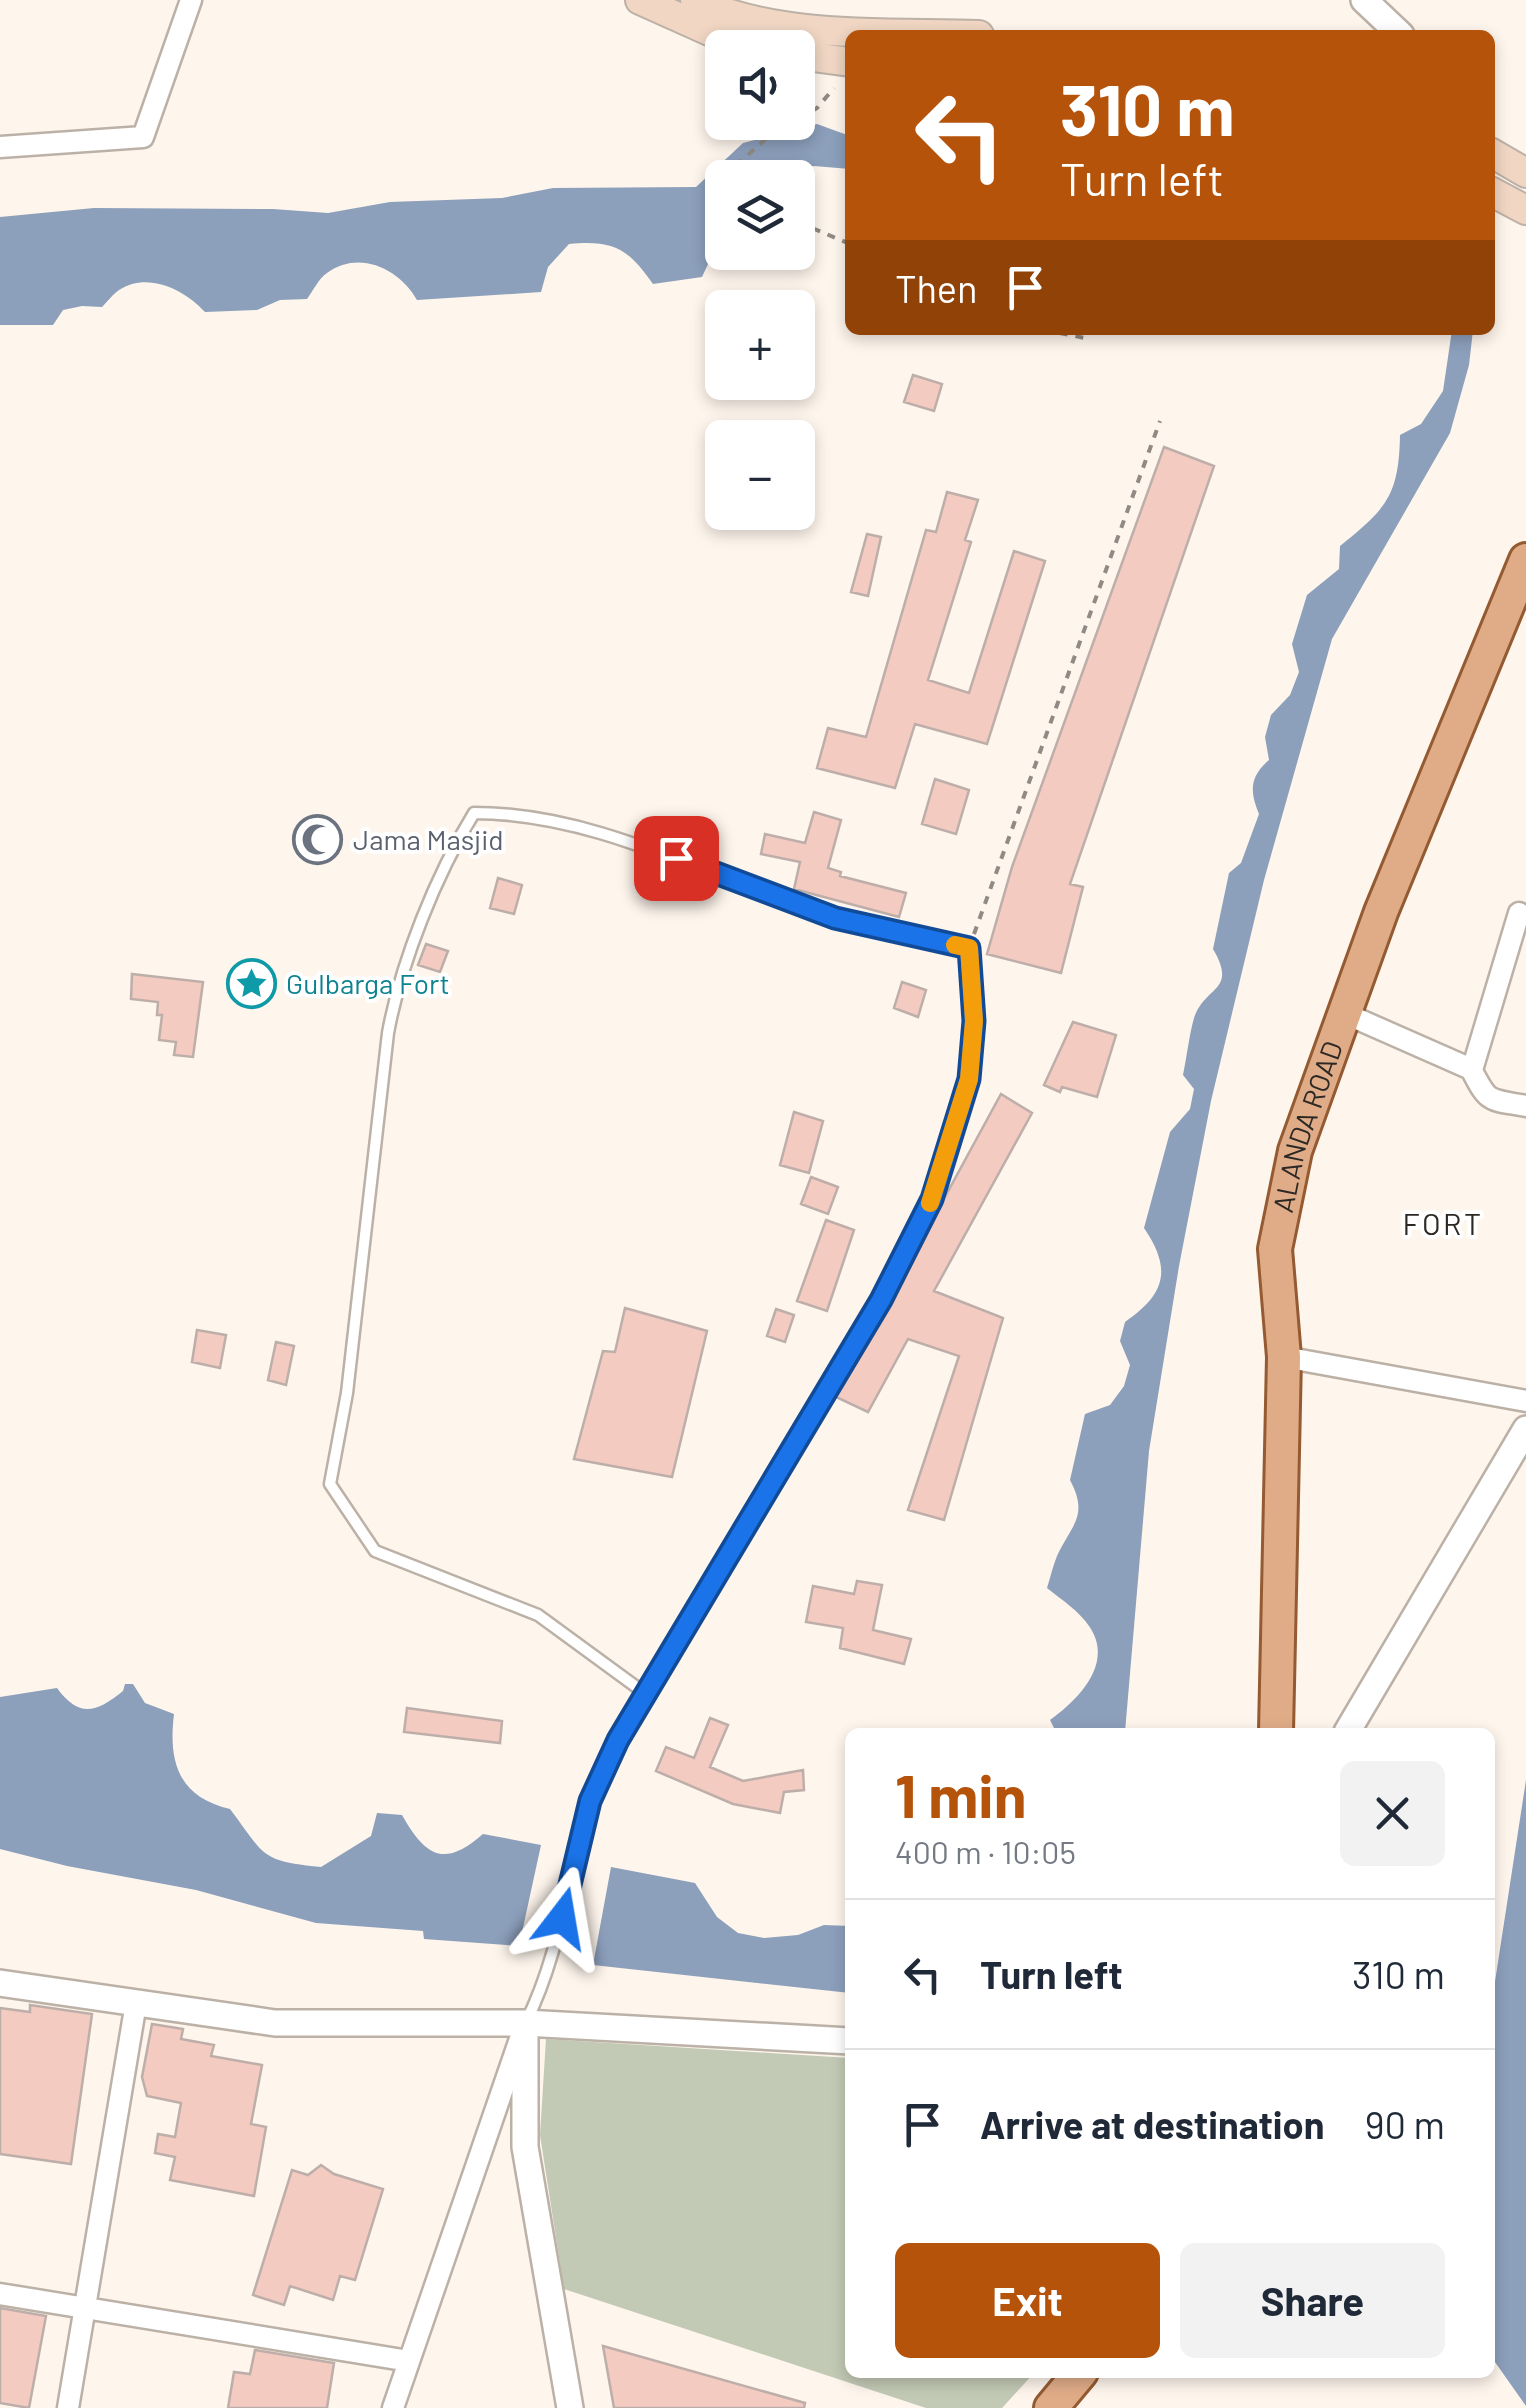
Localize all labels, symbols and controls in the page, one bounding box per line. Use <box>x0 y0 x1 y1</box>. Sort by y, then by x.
map controls <box>705 30 815 530</box>
button: sound <box>705 30 815 140</box>
text: 310 m <box>1060 66 1235 150</box>
icon: left <box>895 70 1025 200</box>
text: Turn left <box>1060 151 1224 205</box>
button: layers <box>705 160 815 270</box>
icon: arrive <box>998 260 1053 315</box>
text: Then <box>895 265 978 311</box>
button: + <box>705 290 815 400</box>
button: − <box>705 420 815 530</box>
mosque icon: Jama Masjid <box>292 814 344 866</box>
pin <box>634 816 719 901</box>
place label: Jama Masjid <box>353 822 504 856</box>
icon: arrive <box>649 831 704 886</box>
place icon: Gulbarga Fort <box>225 958 277 1010</box>
place label: Gulbarga Fort <box>286 966 450 1000</box>
street label: ALANDA ROAD <box>1265 1036 1349 1215</box>
district label: FORT <box>1403 1205 1483 1241</box>
text: 1 min <box>895 1758 1026 1830</box>
button: close <box>1340 1761 1445 1866</box>
text: 400 m · 10:05 <box>895 1832 1076 1870</box>
position arrow <box>510 1866 614 1970</box>
icon: left <box>895 1947 950 2002</box>
text: Turn left <box>980 1951 1123 1997</box>
text: 310 m <box>1352 1951 1445 1997</box>
icon: arrive <box>895 2097 950 2152</box>
text: Arrive at destination <box>980 2101 1325 2147</box>
text: 90 m <box>1365 2101 1445 2147</box>
button: Exit <box>895 2243 1160 2358</box>
button: Share <box>1180 2243 1445 2358</box>

